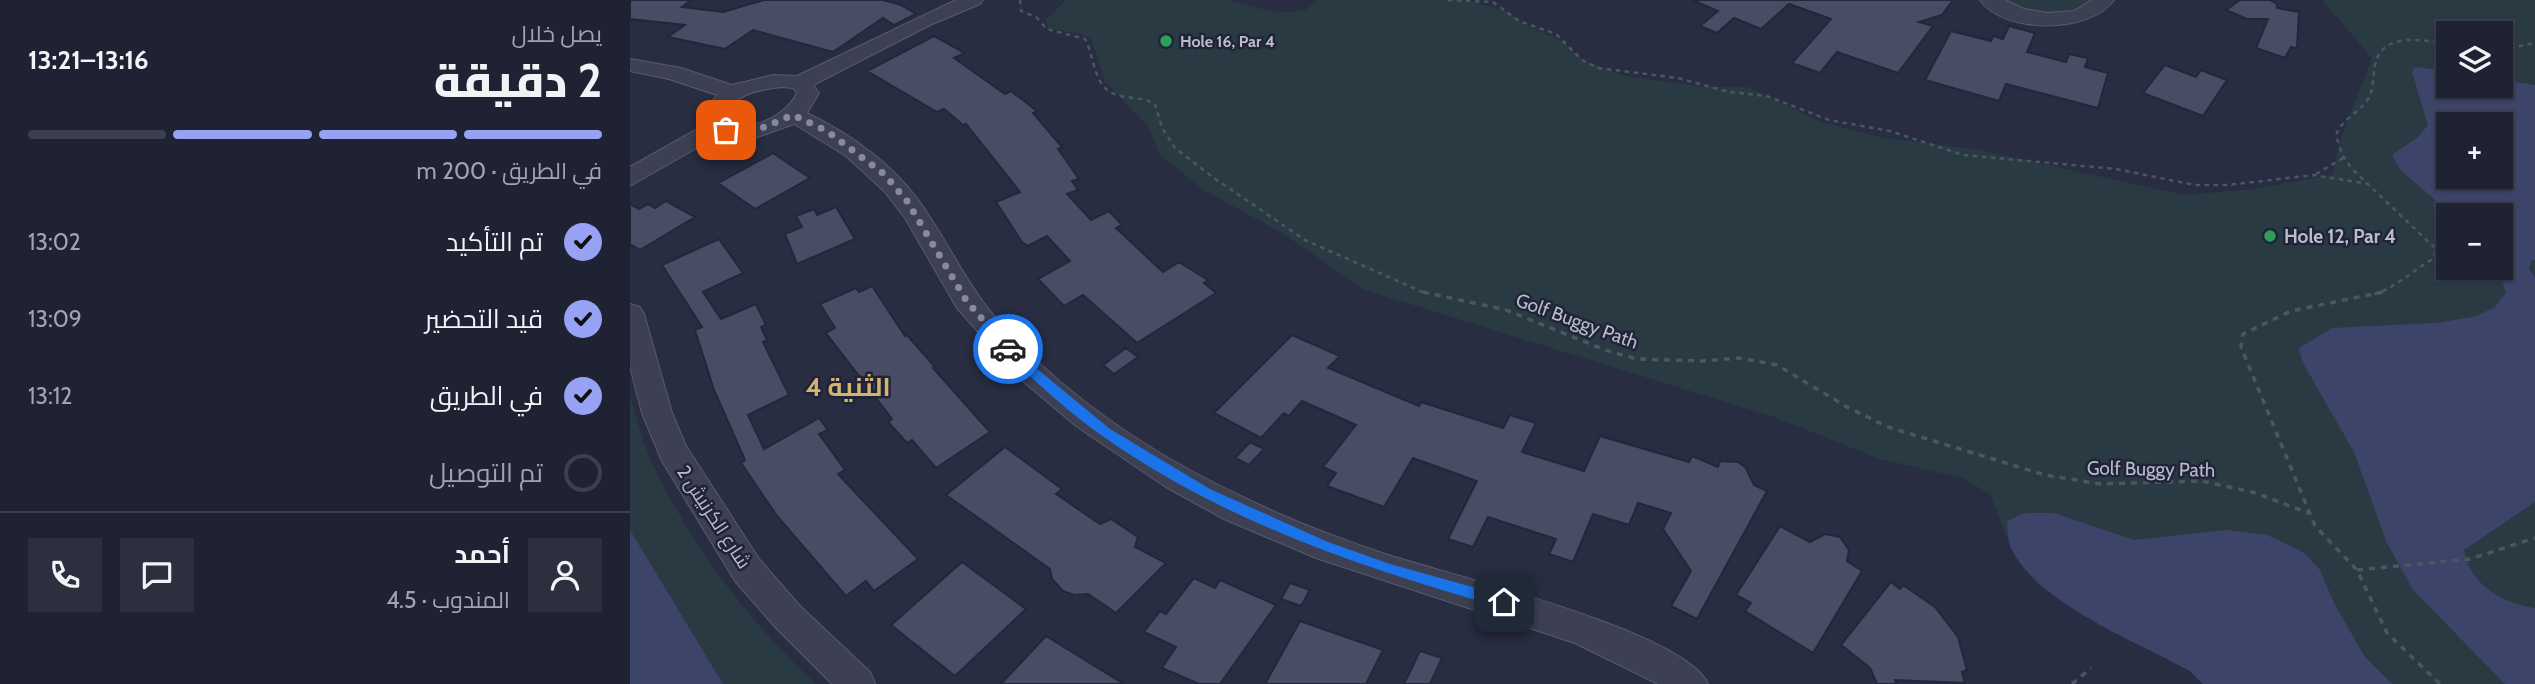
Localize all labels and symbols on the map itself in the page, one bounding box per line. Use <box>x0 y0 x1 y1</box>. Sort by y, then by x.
place label: Hole 16, Par 4 <box>1180 32 1275 51</box>
marker: Hole 16, Par 4 <box>1158 33 1174 49</box>
pin <box>696 100 756 160</box>
place label: Hole 12, Par 4 <box>2284 225 2396 248</box>
marker: Hole 12, Par 4 <box>2262 228 2278 244</box>
street label: Golf Buggy Path <box>1513 288 1641 354</box>
courier <box>973 314 1043 384</box>
district label: الثنية 4 <box>805 371 891 403</box>
street label: Golf Buggy Path <box>2087 456 2215 482</box>
street label: شارع الكرنيش 2 <box>670 461 756 574</box>
pin <box>1474 572 1534 632</box>

